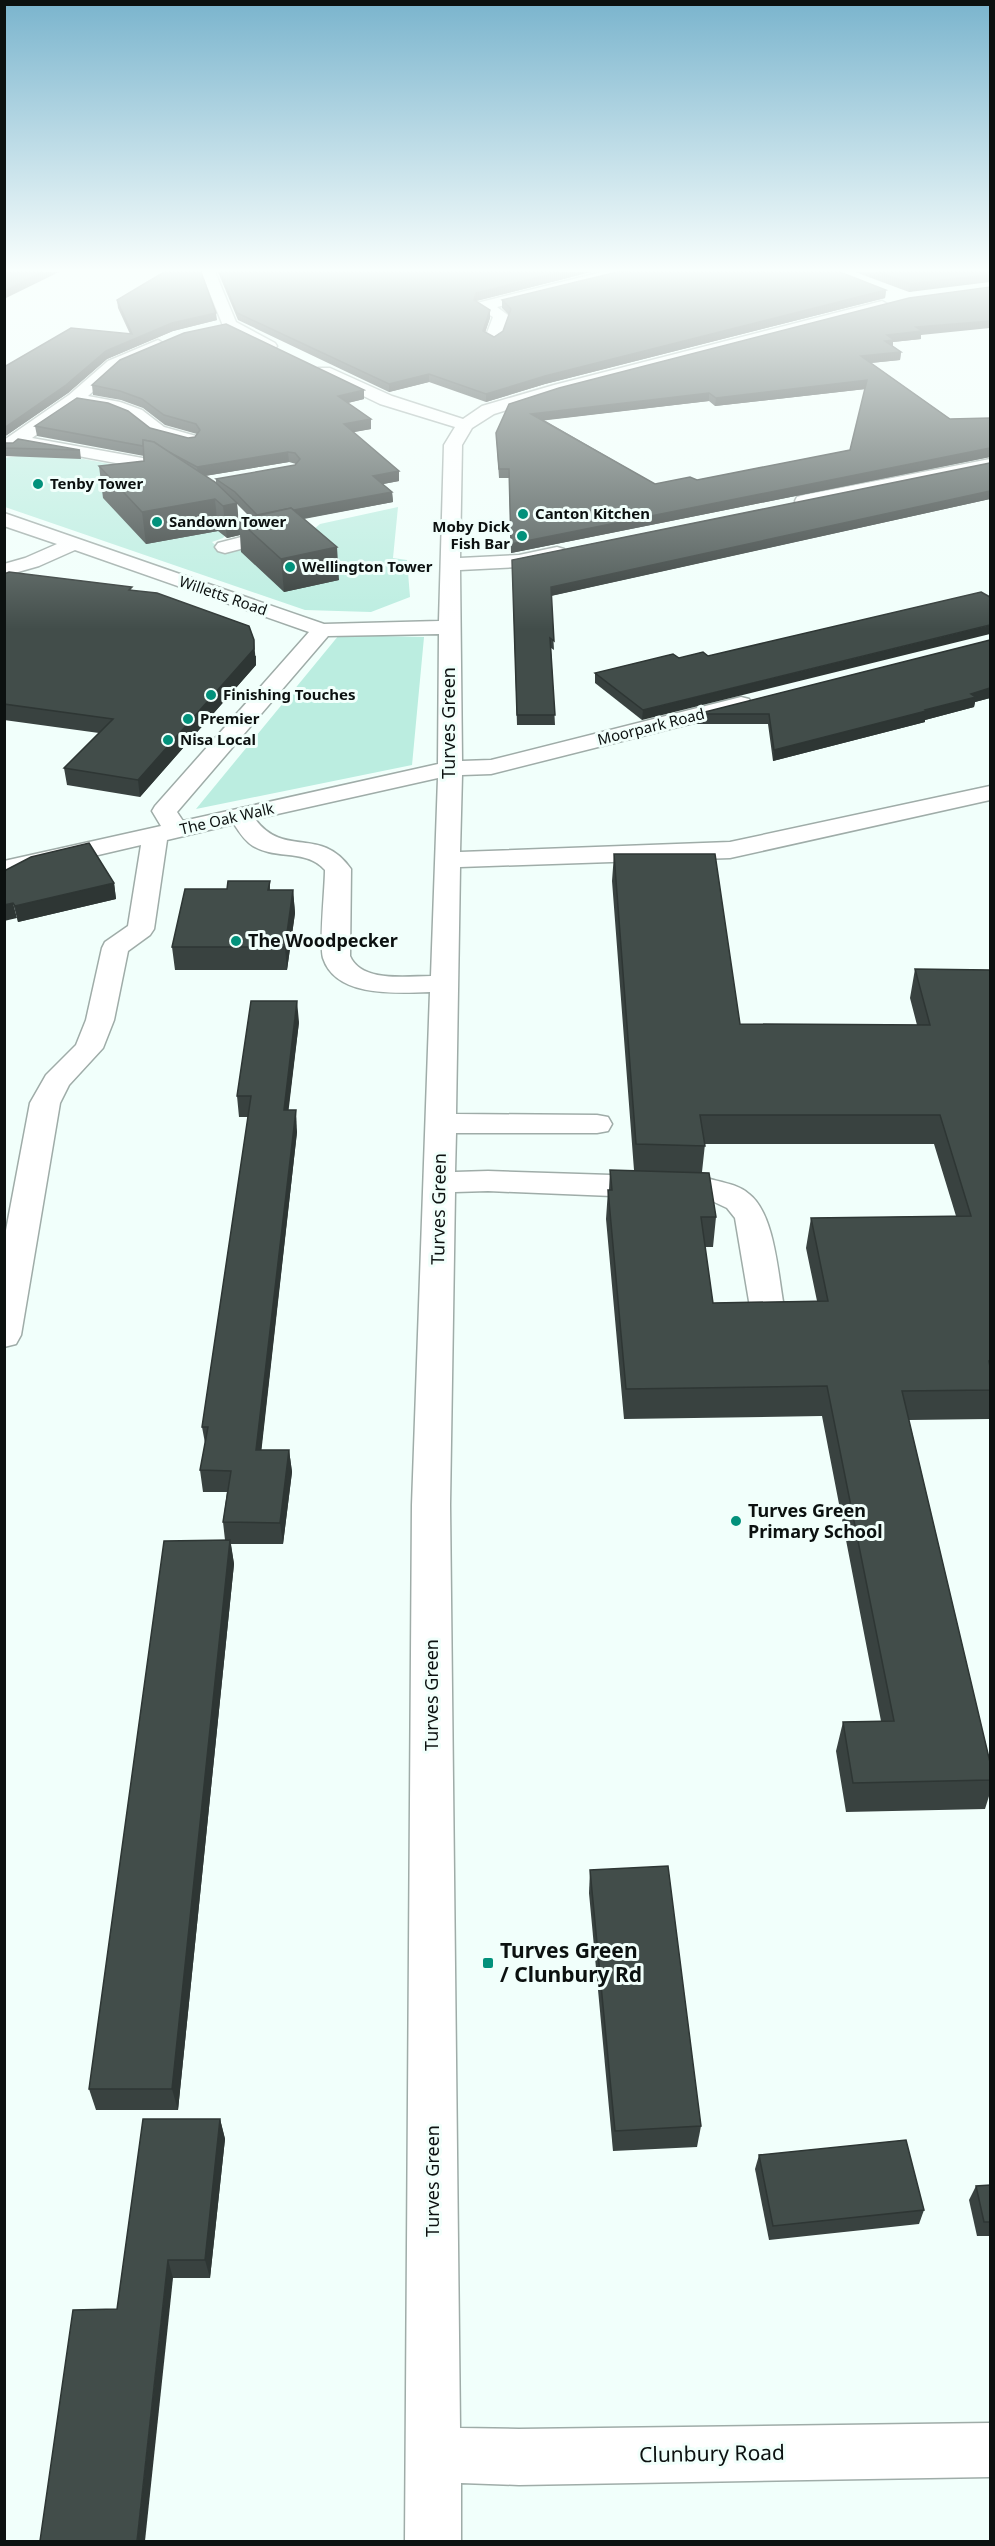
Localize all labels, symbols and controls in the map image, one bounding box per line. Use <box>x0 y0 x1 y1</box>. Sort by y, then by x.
place label: Tenby Tower <box>50 473 143 493</box>
marker: Tenby Tower <box>31 477 45 491</box>
place label: Canton Kitchen <box>535 503 650 523</box>
marker: Canton Kitchen <box>516 507 530 521</box>
place label: Sandown Tower <box>169 511 287 531</box>
marker: Sandown Tower <box>150 515 164 529</box>
place label: Moby Dick Fish Bar <box>432 516 511 553</box>
marker: Moby Dick Fish Bar <box>515 529 529 543</box>
place label: Wellington Tower <box>302 556 433 576</box>
marker: Wellington Tower <box>283 560 297 574</box>
street label: Willetts Road <box>177 571 270 619</box>
street label: Turves Green <box>436 667 460 779</box>
place label: Finishing Touches <box>223 684 356 704</box>
marker: Finishing Touches <box>204 688 218 702</box>
street label: Moorpark Road <box>595 703 706 749</box>
place label: Premier <box>200 708 260 728</box>
marker: Premier <box>181 712 195 726</box>
place label: Nisa Local <box>180 729 256 749</box>
marker: Nisa Local <box>161 733 175 747</box>
street label: The Oak Walk <box>178 797 276 839</box>
place label: The Woodpecker <box>248 928 398 952</box>
marker: The Woodpecker <box>229 934 243 948</box>
street label: Turves Green <box>425 1153 451 1265</box>
place label: Turves Green Primary School <box>748 1498 883 1543</box>
marker: Turves Green Primary School <box>729 1514 743 1528</box>
street label: Turves Green <box>419 1639 443 1751</box>
place label: Turves Green / Clunbury Rd <box>500 1936 642 1988</box>
marker: Turves Green / Clunbury Rd <box>481 1956 495 1970</box>
street label: Turves Green <box>420 2125 444 2237</box>
street label: Clunbury Road <box>639 2438 785 2468</box>

